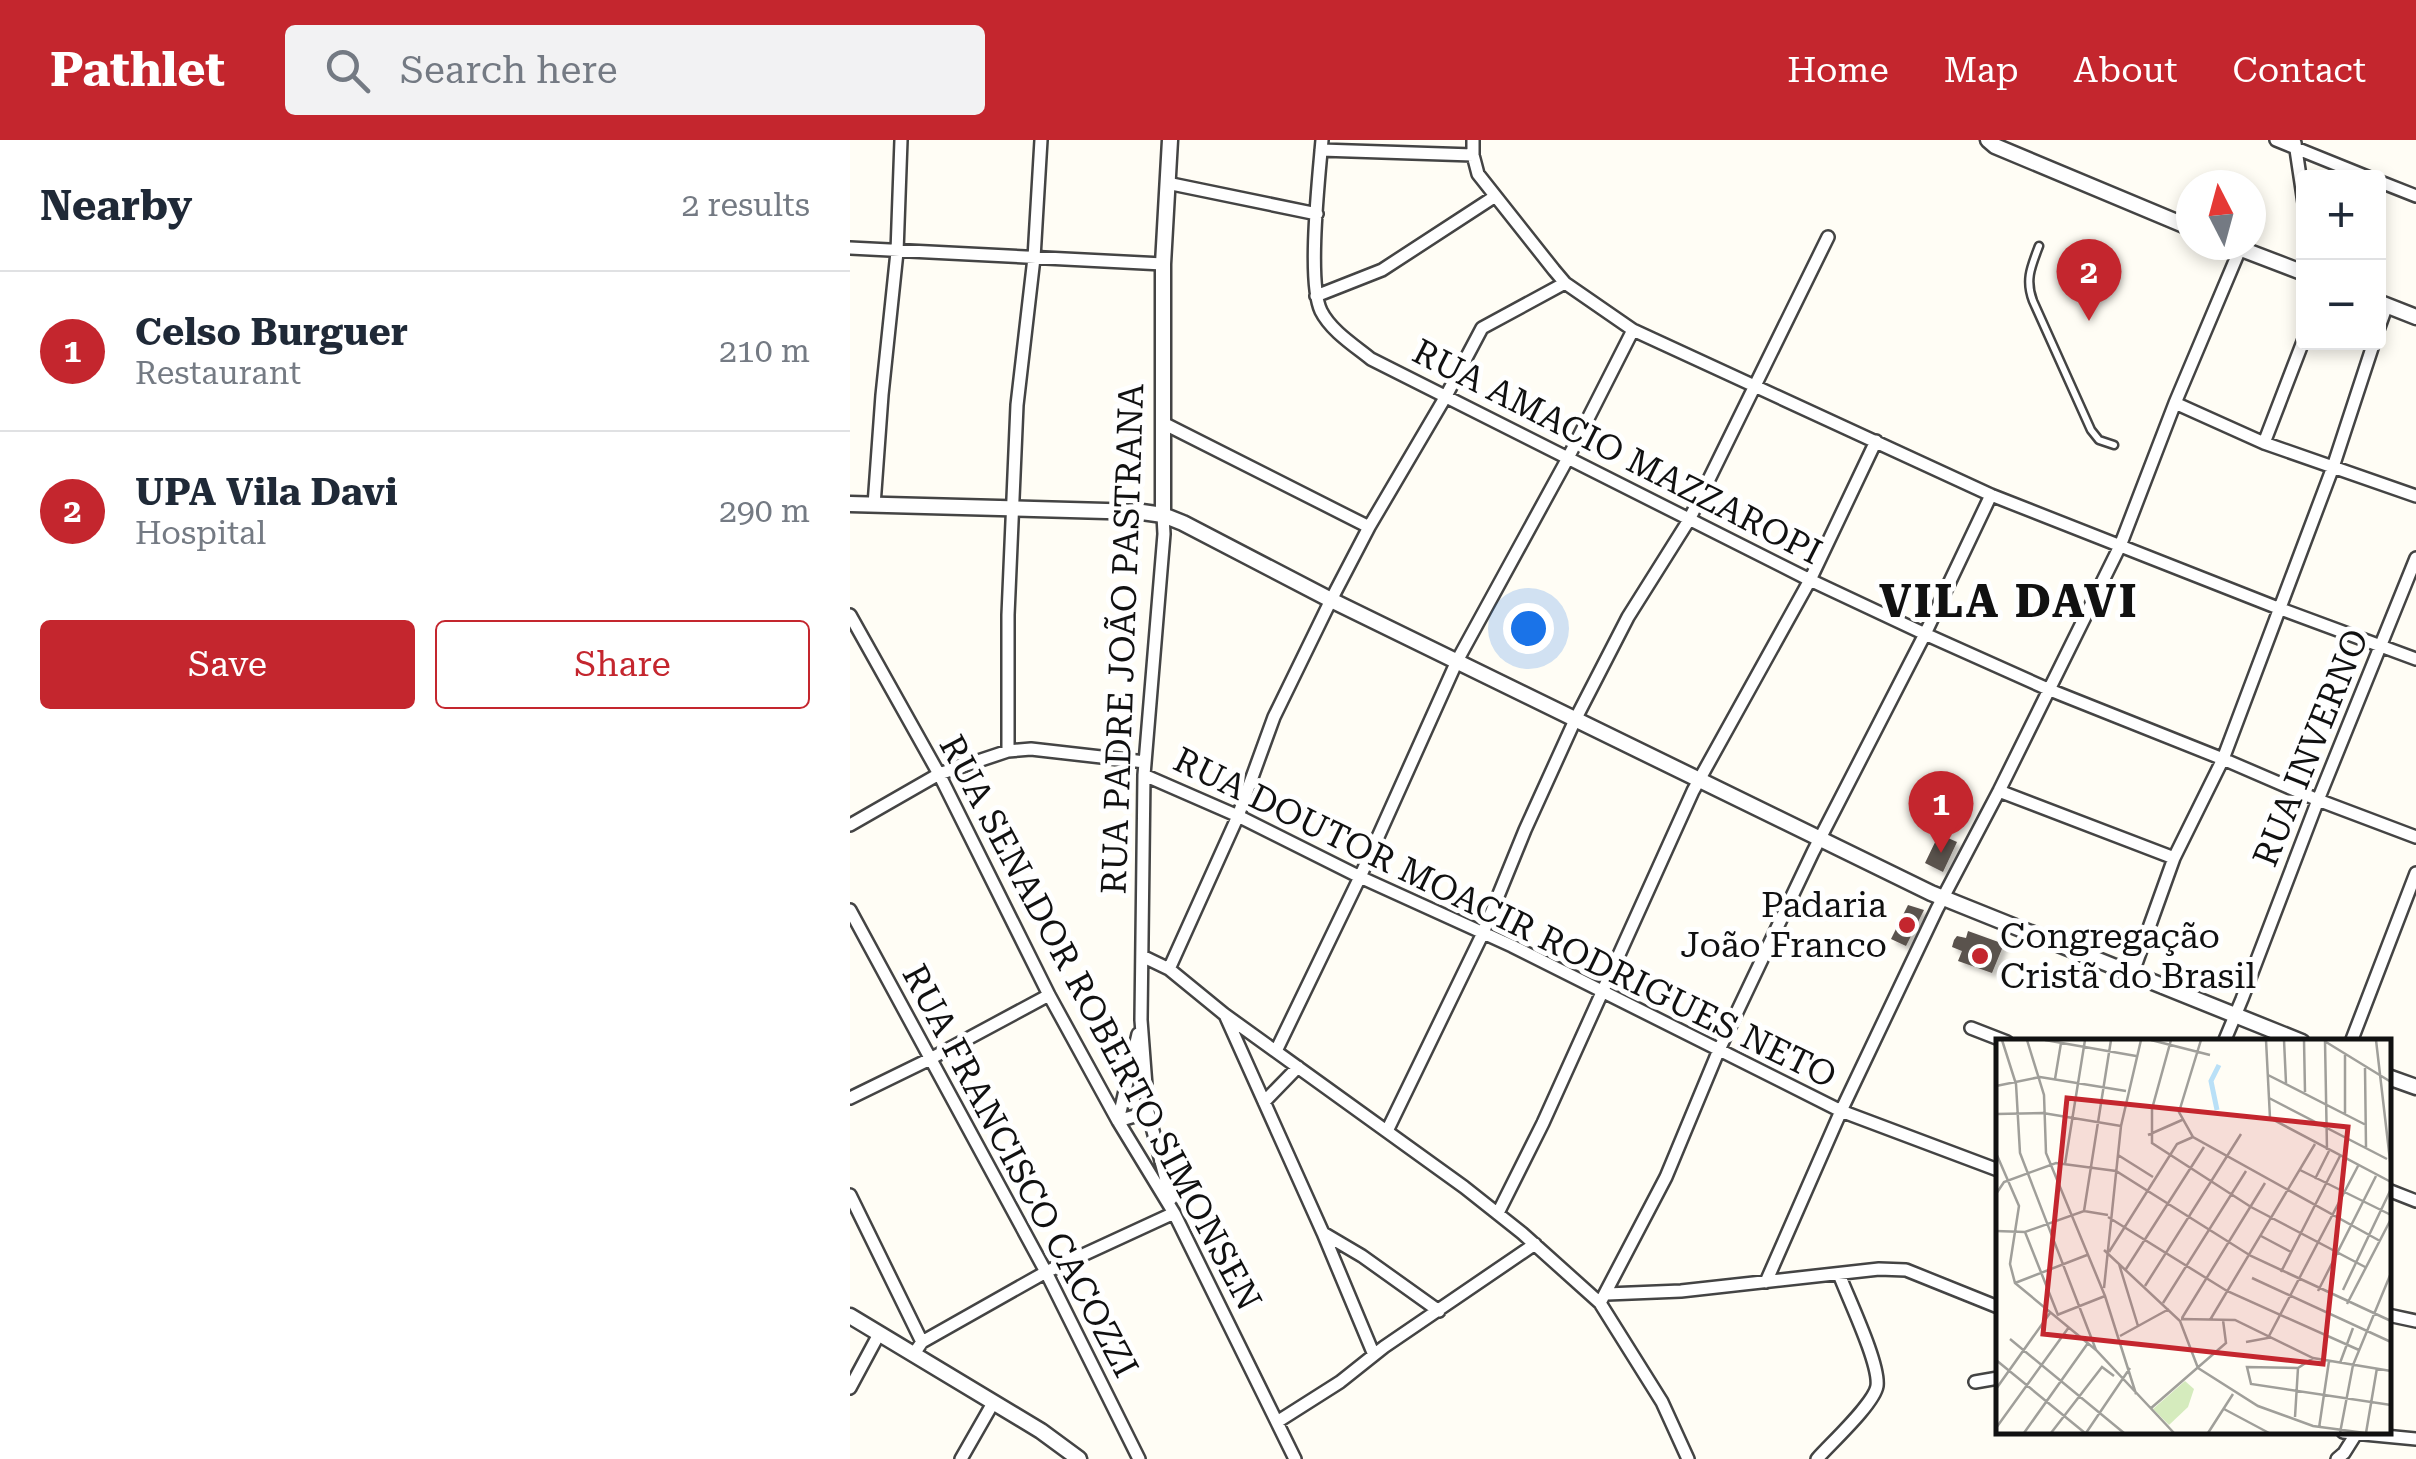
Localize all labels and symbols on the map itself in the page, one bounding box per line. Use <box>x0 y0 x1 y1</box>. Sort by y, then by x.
north arrow <box>2176 170 2266 260</box>
pin: 2 <box>2056 239 2122 321</box>
street label: RUA AMACIO MAZZAROPI <box>1406 331 1828 573</box>
street label: RUA PADRE JOÃO PASTRANA <box>1094 382 1152 895</box>
district label: VILA DAVI <box>1879 575 2139 628</box>
your location <box>1503 603 1554 654</box>
street label: RUA INVERNO <box>2245 624 2377 872</box>
street label: RUA SENADOR ROBERTO SIMONSEN <box>930 729 1270 1317</box>
street label: RUA DOUTOR MOACIR RODRIGUES NETO <box>1167 739 1843 1097</box>
pin: 1 <box>1908 770 1974 853</box>
place label: Padaria João Franco <box>1680 885 1887 966</box>
marker: Padaria João Franco <box>1896 914 1918 936</box>
place label: Congregação Cristã do Brasil <box>2000 916 2256 997</box>
marker: Congregação Cristã do Brasil <box>1969 945 1991 967</box>
street label: RUA FRANCISCO CACOZZI <box>894 958 1146 1384</box>
inset map <box>1996 1039 2391 1434</box>

